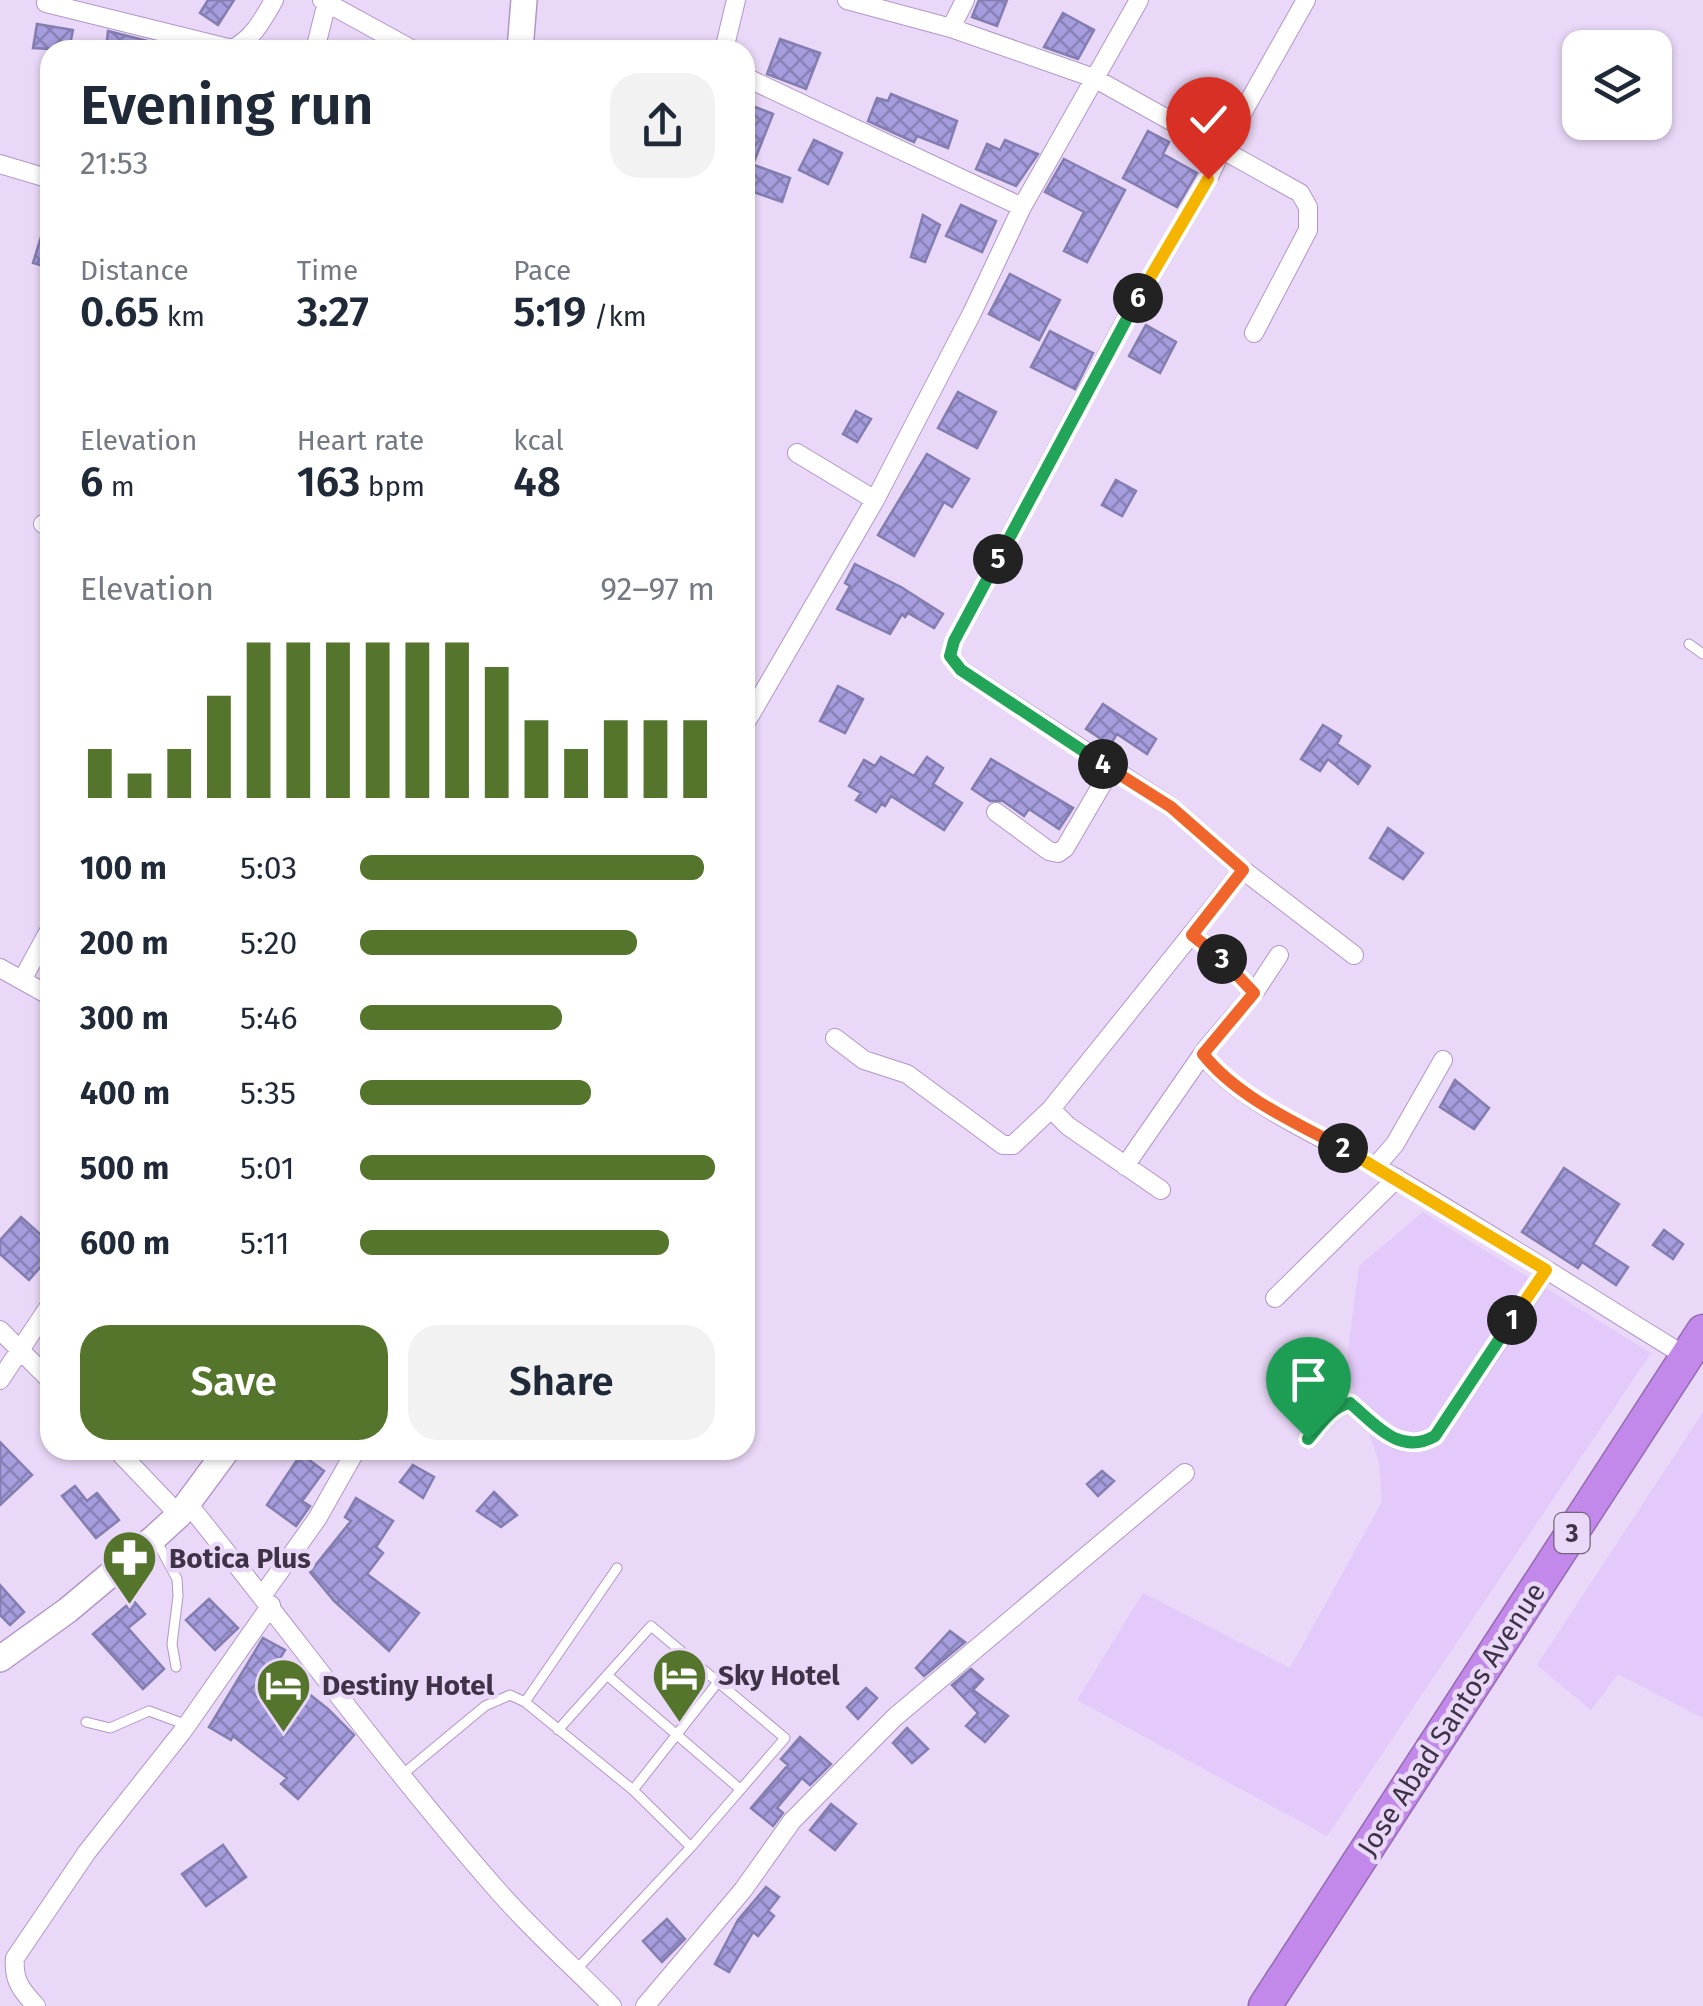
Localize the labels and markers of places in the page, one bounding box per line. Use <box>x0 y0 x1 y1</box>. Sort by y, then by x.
pin <box>1166 77 1251 180</box>
pin: 6 <box>1113 273 1163 323</box>
pin: 5 <box>973 534 1023 584</box>
pin: 4 <box>1078 739 1128 789</box>
pin: 3 <box>1197 934 1247 984</box>
pin: 2 <box>1318 1123 1368 1173</box>
pin: 1 <box>1487 1295 1537 1345</box>
pin <box>1266 1337 1351 1440</box>
pharmacy icon: Botica Plus <box>100 1528 160 1607</box>
place label: Botica Plus <box>169 1542 311 1575</box>
hotel icon: Sky Hotel <box>649 1645 709 1724</box>
hotel icon: Destiny Hotel <box>253 1655 313 1734</box>
place label: Sky Hotel <box>718 1659 840 1692</box>
place label: Destiny Hotel <box>322 1669 495 1702</box>

